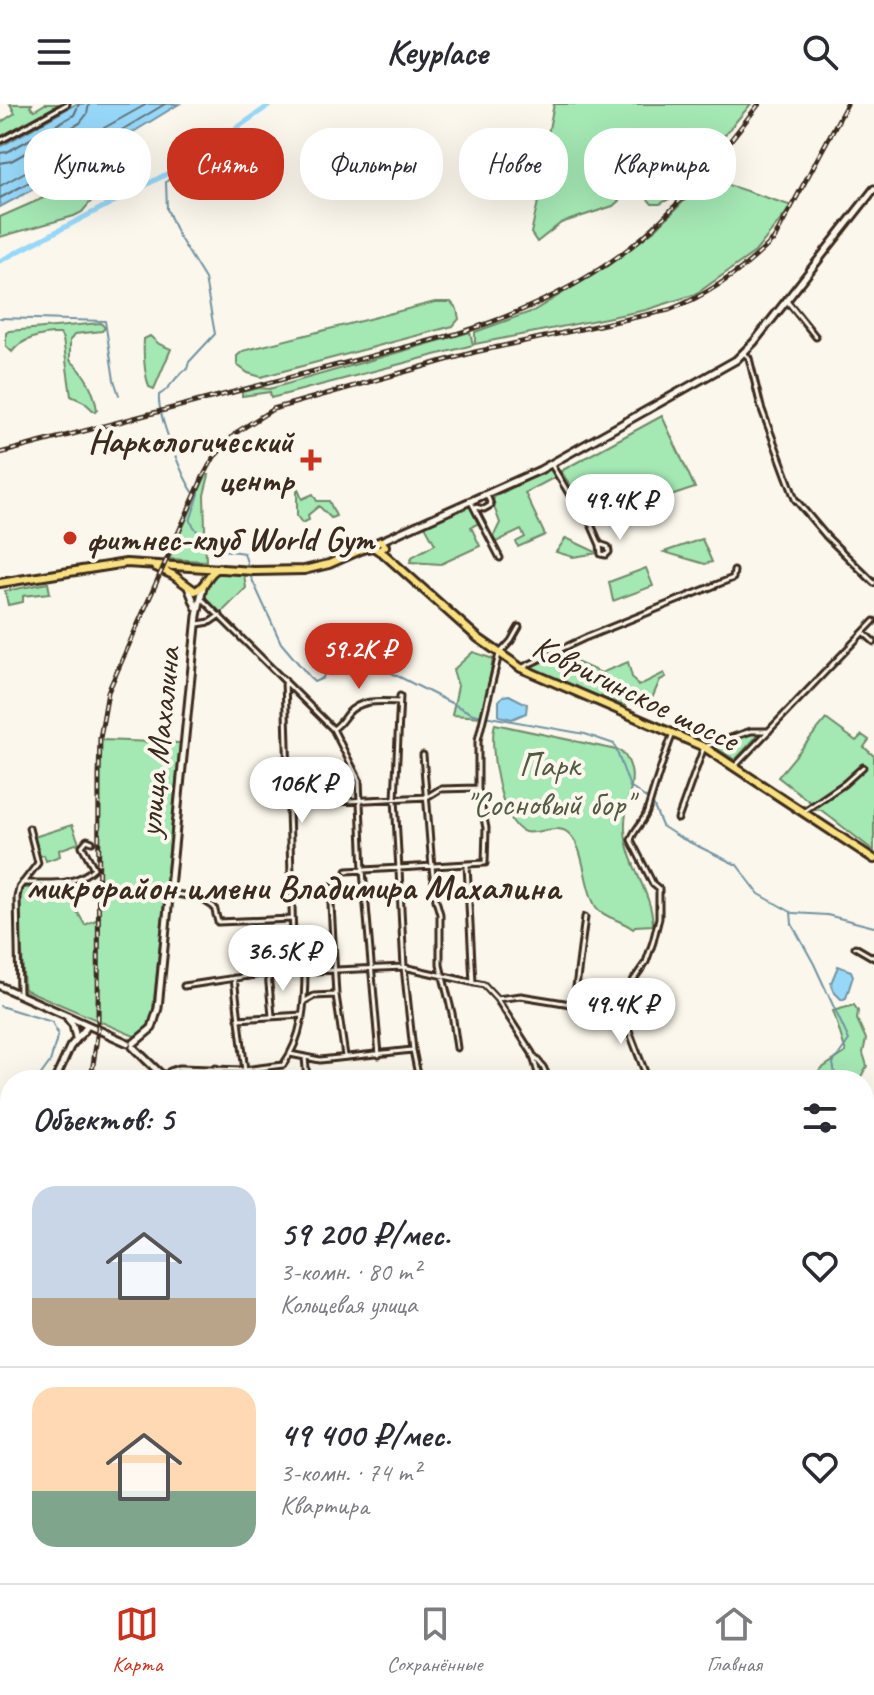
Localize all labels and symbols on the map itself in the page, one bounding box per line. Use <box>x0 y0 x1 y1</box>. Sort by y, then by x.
place label: Наркологический центр <box>88 419 296 501</box>
marker: Наркологический центр <box>300 449 322 471</box>
pin: 49.4K ₽ <box>546 474 694 542</box>
place label: фитнес-клуб World Gym <box>86 517 376 560</box>
marker: фитнес-клуб World Gym <box>61 529 79 547</box>
pin: 59.2K ₽ <box>285 623 433 691</box>
street label: Ковригинское шоссе <box>526 624 748 762</box>
street label: улица Махалина <box>127 643 190 841</box>
park label: Парк "Сосновый бор" <box>465 743 640 825</box>
pin: 106K ₽ <box>237 757 367 825</box>
district label: микрорайон имени Владимира Махалина <box>26 864 563 910</box>
pin: 36.5K ₽ <box>209 925 357 993</box>
pin: 49.4K ₽ <box>547 978 695 1046</box>

